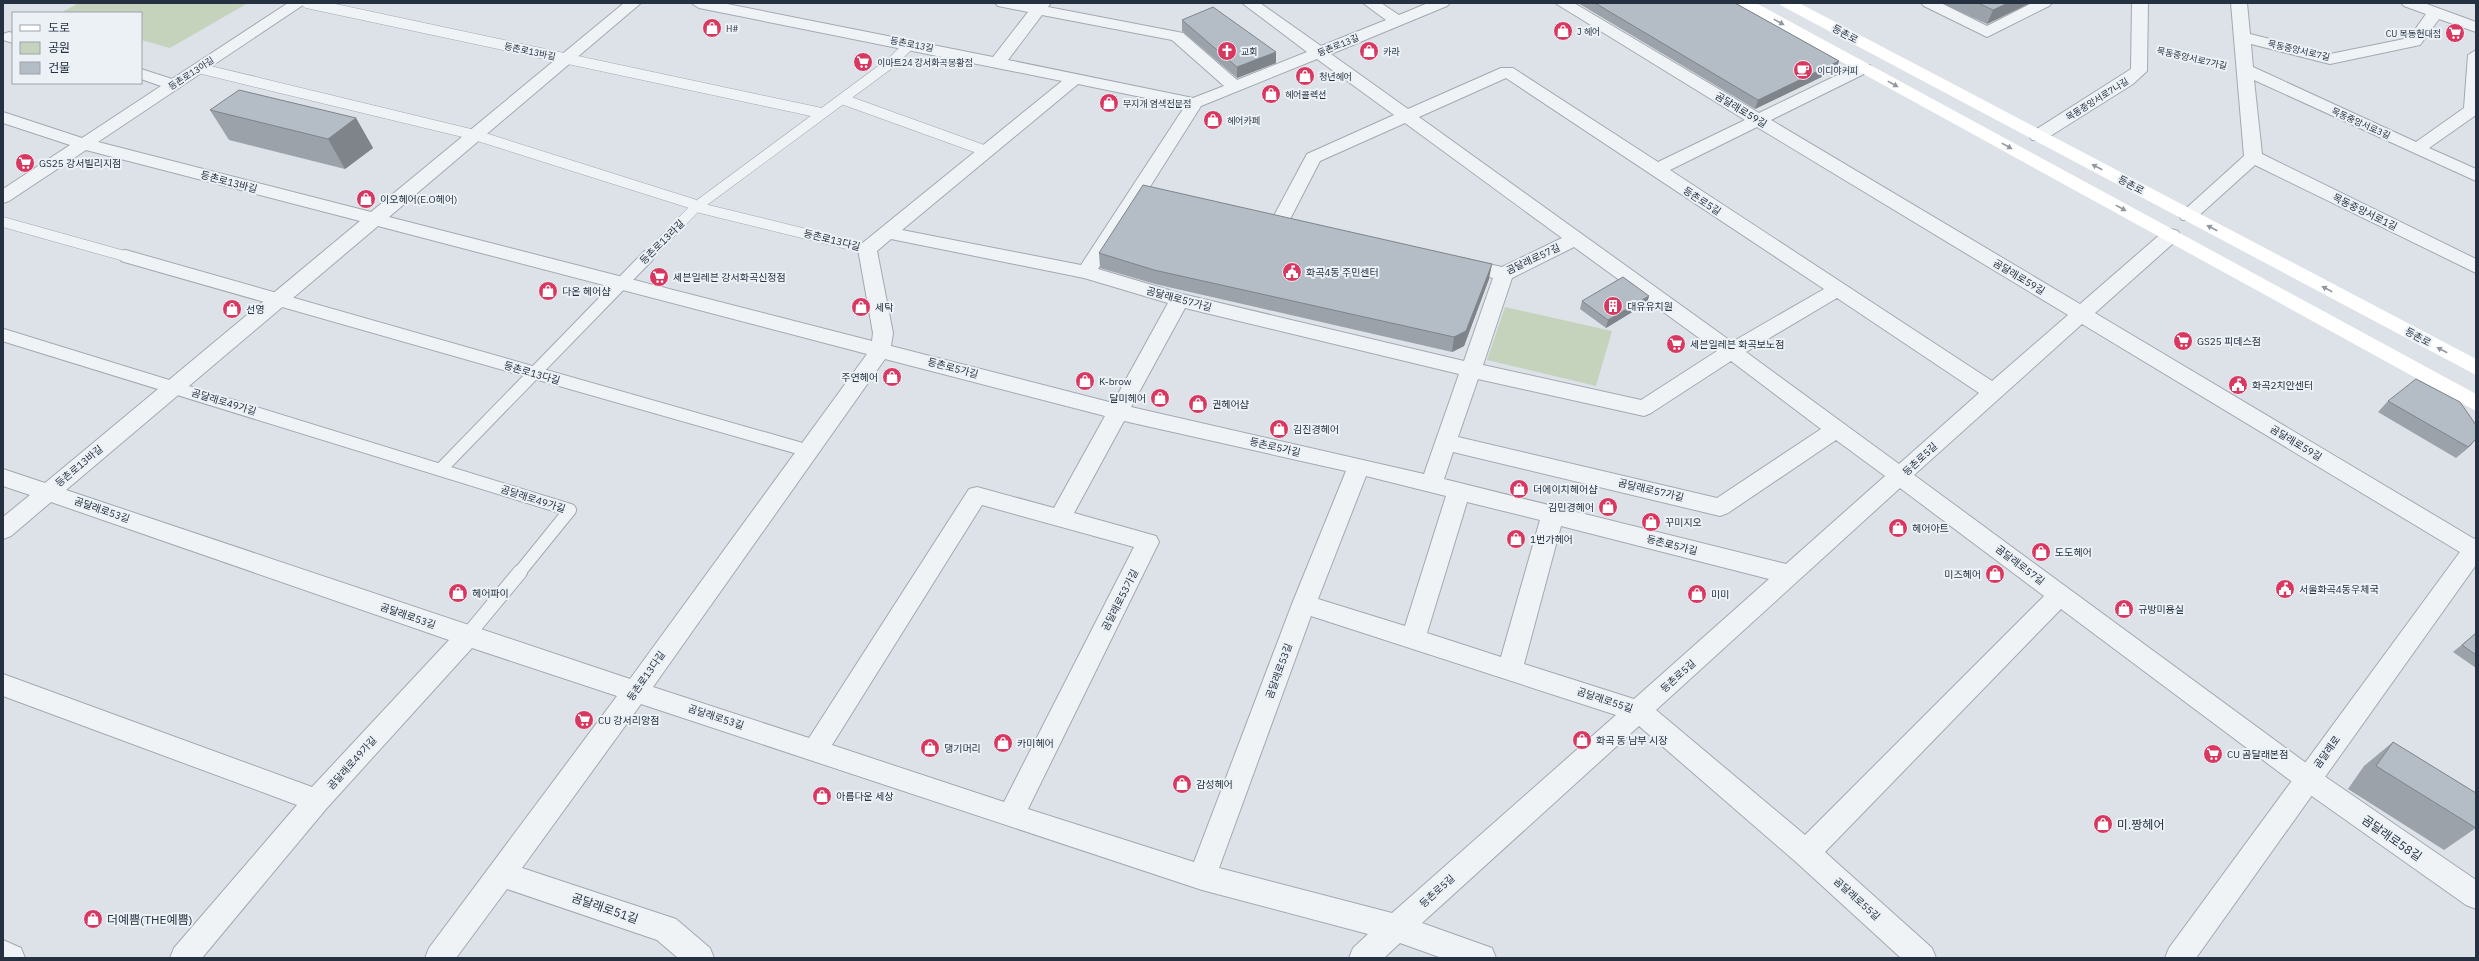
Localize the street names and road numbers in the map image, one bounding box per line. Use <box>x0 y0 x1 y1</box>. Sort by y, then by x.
street label: 등촌로 <box>1830 22 1860 46</box>
street label: 등촌로13길 <box>1316 32 1360 58</box>
street label: 등촌로13길 <box>889 34 935 54</box>
street label: 목동중앙서로7길 <box>2267 38 2331 62</box>
street label: 등촌로13바길 <box>503 40 557 62</box>
street label: 목동중앙서로7가길 <box>2156 45 2228 71</box>
street label: 등촌로13아길 <box>166 54 216 92</box>
street label: 목동중앙서로7나길 <box>2064 75 2130 123</box>
street label: 곰달래로59길 <box>1713 89 1769 131</box>
street label: 목동중앙서로3길 <box>2330 105 2392 141</box>
street label: 등촌로13바길 <box>199 168 259 196</box>
street label: 등촌로 <box>2116 173 2146 197</box>
street label: 등촌로5길 <box>1681 184 1723 218</box>
street label: 목동중앙서로1길 <box>2331 191 2399 233</box>
street label: 등촌로13라길 <box>637 217 687 267</box>
street label: 등촌로13다길 <box>802 227 862 253</box>
street label: 곰달래로57길 <box>1504 241 1562 277</box>
street label: 곰달래로59길 <box>1991 256 2047 298</box>
street label: 곰달래로57가길 <box>1145 284 1213 314</box>
street label: 등촌로 <box>2403 325 2433 349</box>
street label: 등촌로5가길 <box>926 355 980 381</box>
street label: 등촌로13다길 <box>502 359 562 387</box>
street label: 곰달래로49가길 <box>190 386 258 418</box>
street label: 곰달래로59길 <box>2268 422 2324 464</box>
street label: 등촌로5가길 <box>1248 435 1302 459</box>
street label: 등촌로5길 <box>1900 440 1940 478</box>
street label: 등촌로13바길 <box>53 442 105 490</box>
street label: 곰달래로57가길 <box>1617 476 1685 504</box>
street label: 곰달래로49가길 <box>499 482 567 516</box>
street label: 곰달래로53길 <box>72 494 132 526</box>
street label: 등촌로5가길 <box>1645 532 1699 558</box>
street label: 곰달래로57길 <box>1993 542 2047 588</box>
street label: 곰달래로53가길 <box>1099 567 1141 633</box>
street label: 곰달래로53길 <box>378 600 438 632</box>
street label: 곰달래로53길 <box>1263 642 1295 700</box>
street label: 등촌로13다길 <box>624 649 668 703</box>
street label: 등촌로5길 <box>1658 657 1698 695</box>
street label: 곰달래로55길 <box>1575 685 1635 715</box>
street label: 곰달래로53길 <box>686 702 746 732</box>
street label: 곰달래로 <box>2311 733 2343 771</box>
street label: 곰달래로49가길 <box>325 734 379 792</box>
street label: 곰달래로58길 <box>2359 812 2425 864</box>
street label: 등촌로5길 <box>1417 872 1457 910</box>
street label: 곰달래로55길 <box>1831 875 1883 923</box>
street label: 곰달래로51길 <box>570 890 640 926</box>

